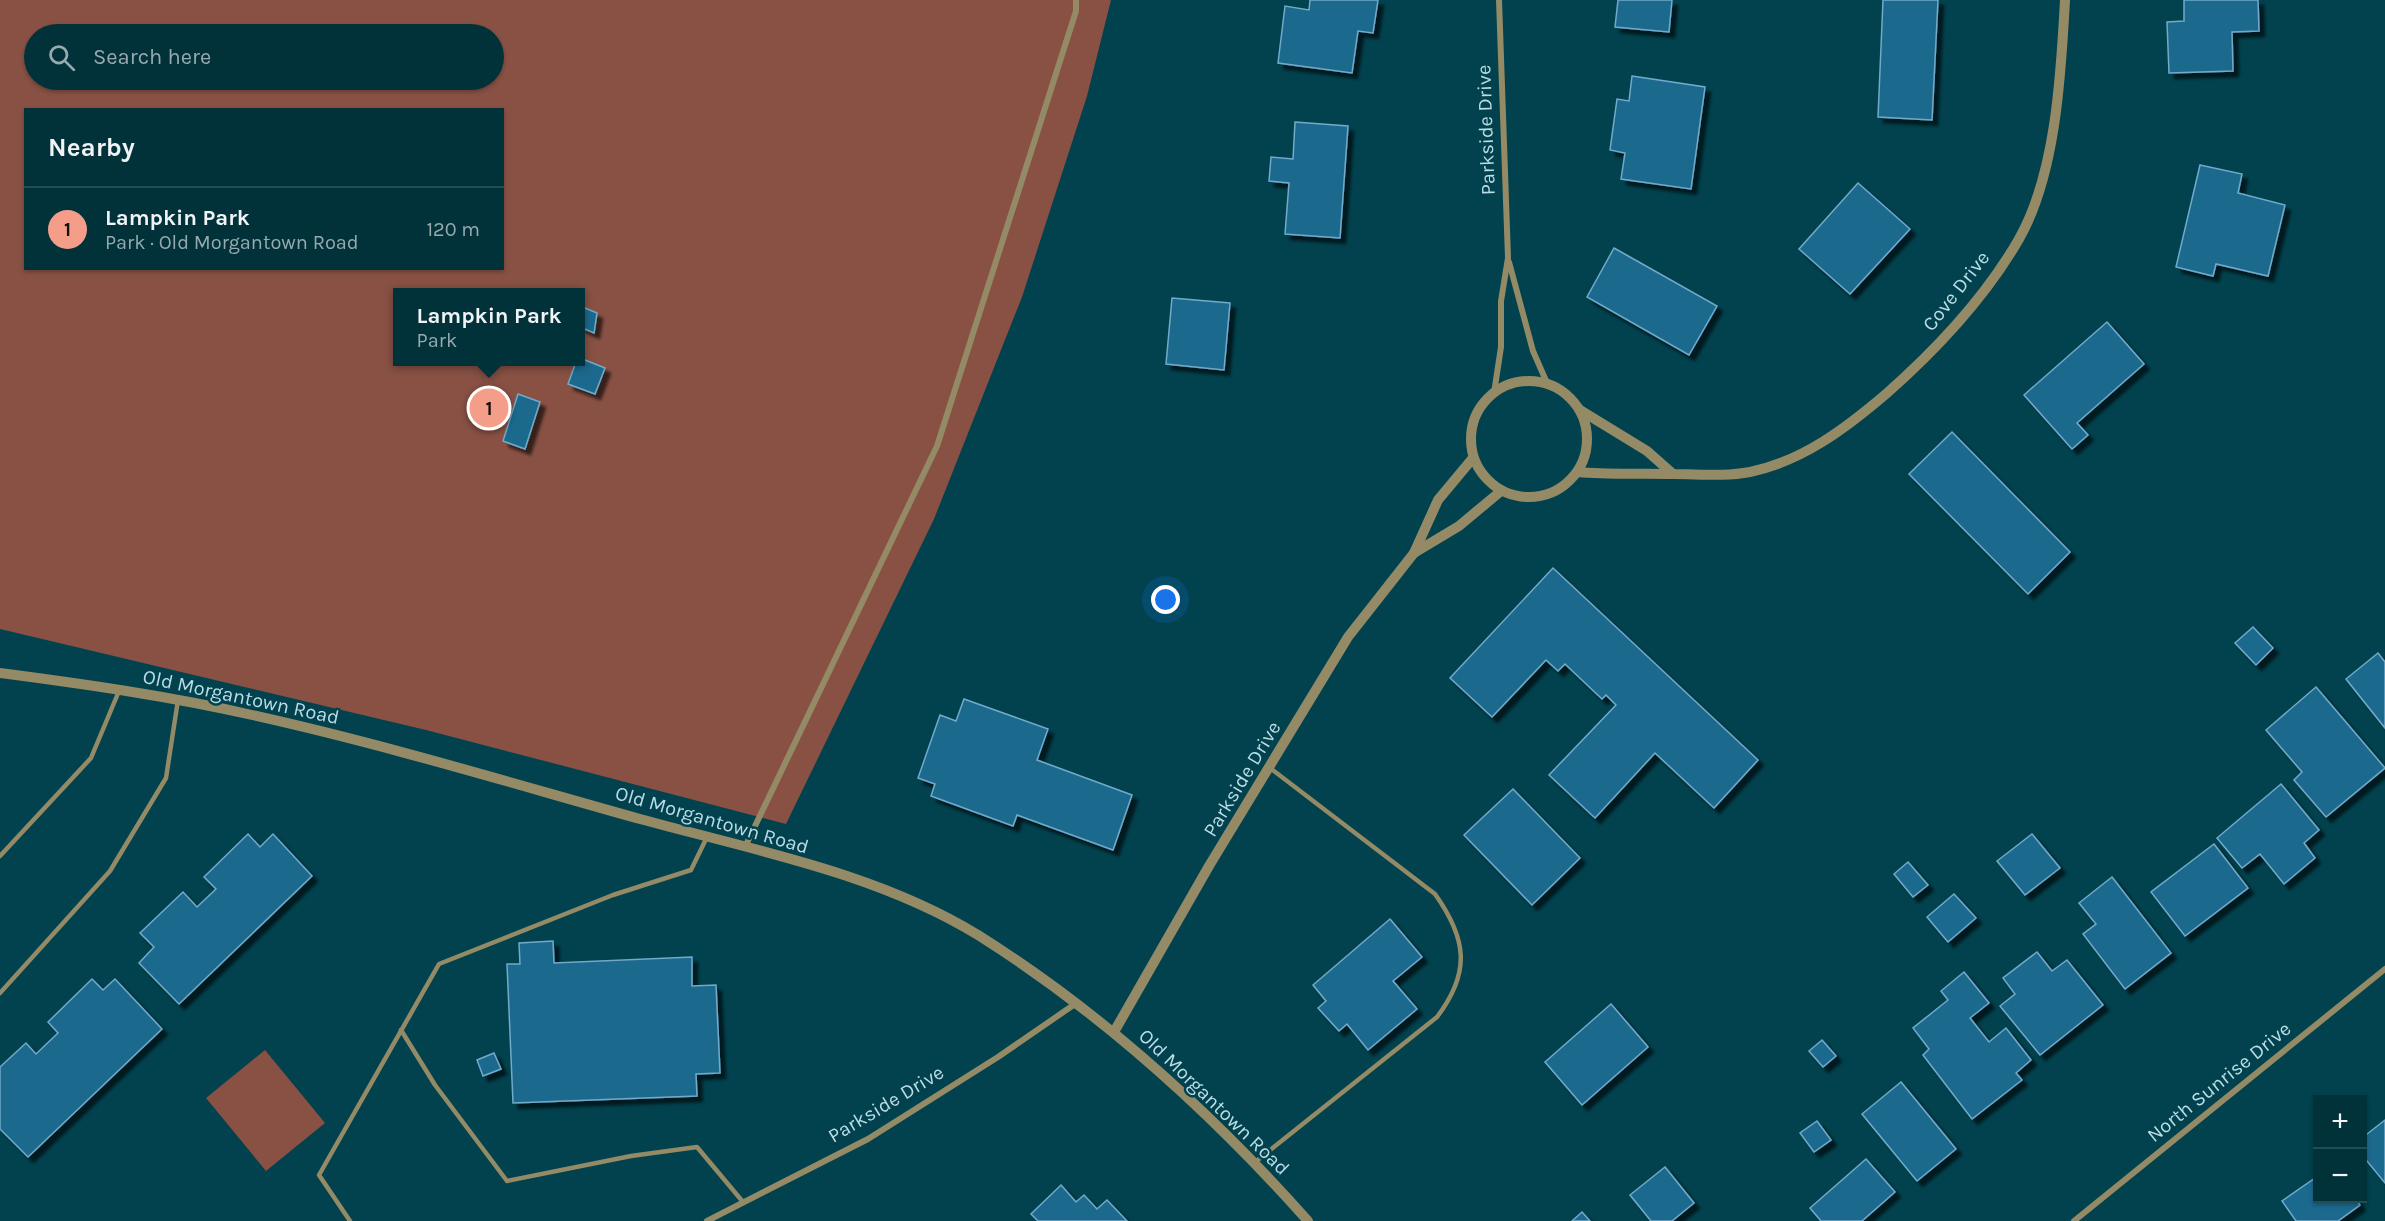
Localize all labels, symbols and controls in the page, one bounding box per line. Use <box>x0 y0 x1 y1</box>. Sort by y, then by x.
search box <box>24 24 504 90</box>
icon: search <box>45 41 78 74</box>
text: Search here <box>93 44 211 70</box>
street label: Parkside Drive <box>1472 64 1500 196</box>
text: Nearby <box>48 132 135 163</box>
text: Lampkin Park <box>105 205 250 231</box>
text: 1 <box>64 218 71 241</box>
text: 120 m <box>426 218 480 241</box>
text: Park · Old Morgantown Road <box>105 231 359 254</box>
street label: Cove Drive <box>1918 246 1994 336</box>
popup <box>393 288 585 366</box>
text: Lampkin Park <box>417 303 561 329</box>
text: Park <box>417 329 457 352</box>
pin: 1 <box>470 386 508 430</box>
your location <box>1151 585 1180 614</box>
street label: Old Morgantown Road <box>141 665 341 729</box>
street label: Parkside Drive <box>1199 717 1285 841</box>
street label: Old Morgantown Road <box>613 781 811 859</box>
street label: North Sunrise Drive <box>2143 1017 2295 1147</box>
street label: Old Morgantown Road <box>1134 1024 1294 1180</box>
street label: Parkside Drive <box>824 1061 948 1147</box>
map controls <box>2313 1095 2367 1203</box>
button: + <box>2313 1095 2367 1149</box>
button: − <box>2313 1149 2367 1203</box>

